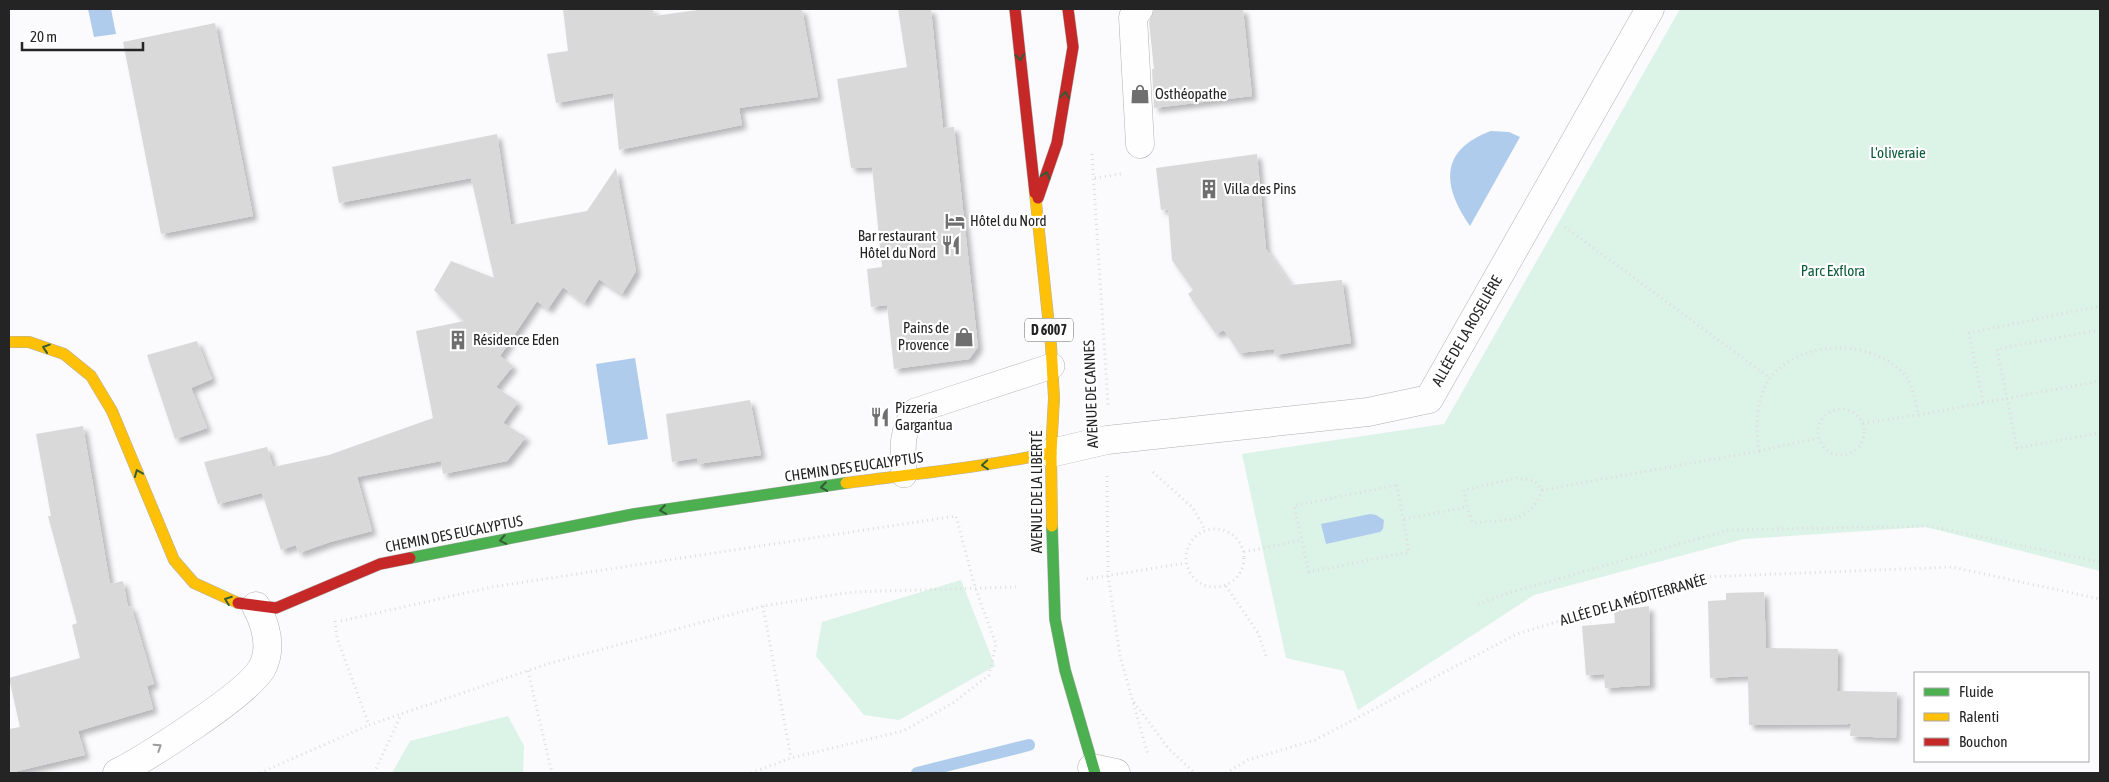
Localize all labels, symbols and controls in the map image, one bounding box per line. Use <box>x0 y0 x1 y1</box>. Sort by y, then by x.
scale bar <box>22 20 144 52</box>
text: 20 m <box>30 28 57 45</box>
one-way arrow <box>1014 54 1025 62</box>
shop icon: Osthéopathe <box>1129 83 1151 105</box>
place label: Osthéopathe <box>1155 85 1227 102</box>
one-way arrow <box>1059 90 1069 99</box>
park label: L'oliveraie <box>1870 144 1926 161</box>
one-way arrow <box>1040 171 1050 179</box>
building icon: Villa des Pins <box>1198 178 1220 200</box>
place label: Villa des Pins <box>1224 180 1296 197</box>
hotel icon: Hôtel du Nord <box>944 210 966 232</box>
place label: Hôtel du Nord <box>970 212 1047 229</box>
place label: Bar restaurant Hôtel du Nord <box>858 227 936 261</box>
restaurant icon: Bar restaurant Hôtel du Nord <box>940 234 962 256</box>
park label: Parc Exflora <box>1801 262 1865 279</box>
street label: ALLÉE DE LA ROSELIÈRE <box>1428 272 1505 389</box>
road number: D 6007 <box>1025 318 1073 342</box>
place label: Pains de Provence <box>898 319 949 353</box>
shop icon: Pains de Provence <box>953 326 975 348</box>
building icon: Résidence Eden <box>447 329 469 351</box>
place label: Résidence Eden <box>473 331 559 348</box>
street label: AVENUE DE CANNES <box>1080 340 1101 448</box>
one-way arrow <box>42 344 50 354</box>
place label: Pizzeria Gargantua <box>895 399 953 433</box>
restaurant icon: Pizzeria Gargantua <box>869 406 891 428</box>
street label: AVENUE DE LA LIBERTÉ <box>1028 430 1045 553</box>
street label: CHEMIN DES EUCALYPTUS <box>784 448 924 485</box>
one-way arrow <box>980 459 988 470</box>
one-way arrow <box>134 469 145 478</box>
one-way arrow <box>819 481 828 491</box>
one-way arrow <box>658 504 667 514</box>
street label: CHEMIN DES EUCALYPTUS <box>384 512 524 555</box>
one-way arrow <box>499 534 508 544</box>
street label: ALLÉE DE LA MÉDITERRANÉE <box>1558 570 1709 629</box>
one-way arrow <box>225 596 233 606</box>
legend <box>1914 672 2089 762</box>
text: Fluide <box>1959 683 1994 700</box>
text: Ralenti <box>1959 708 1999 725</box>
text: Bouchon <box>1959 733 2008 750</box>
one-way arrow <box>153 744 162 754</box>

